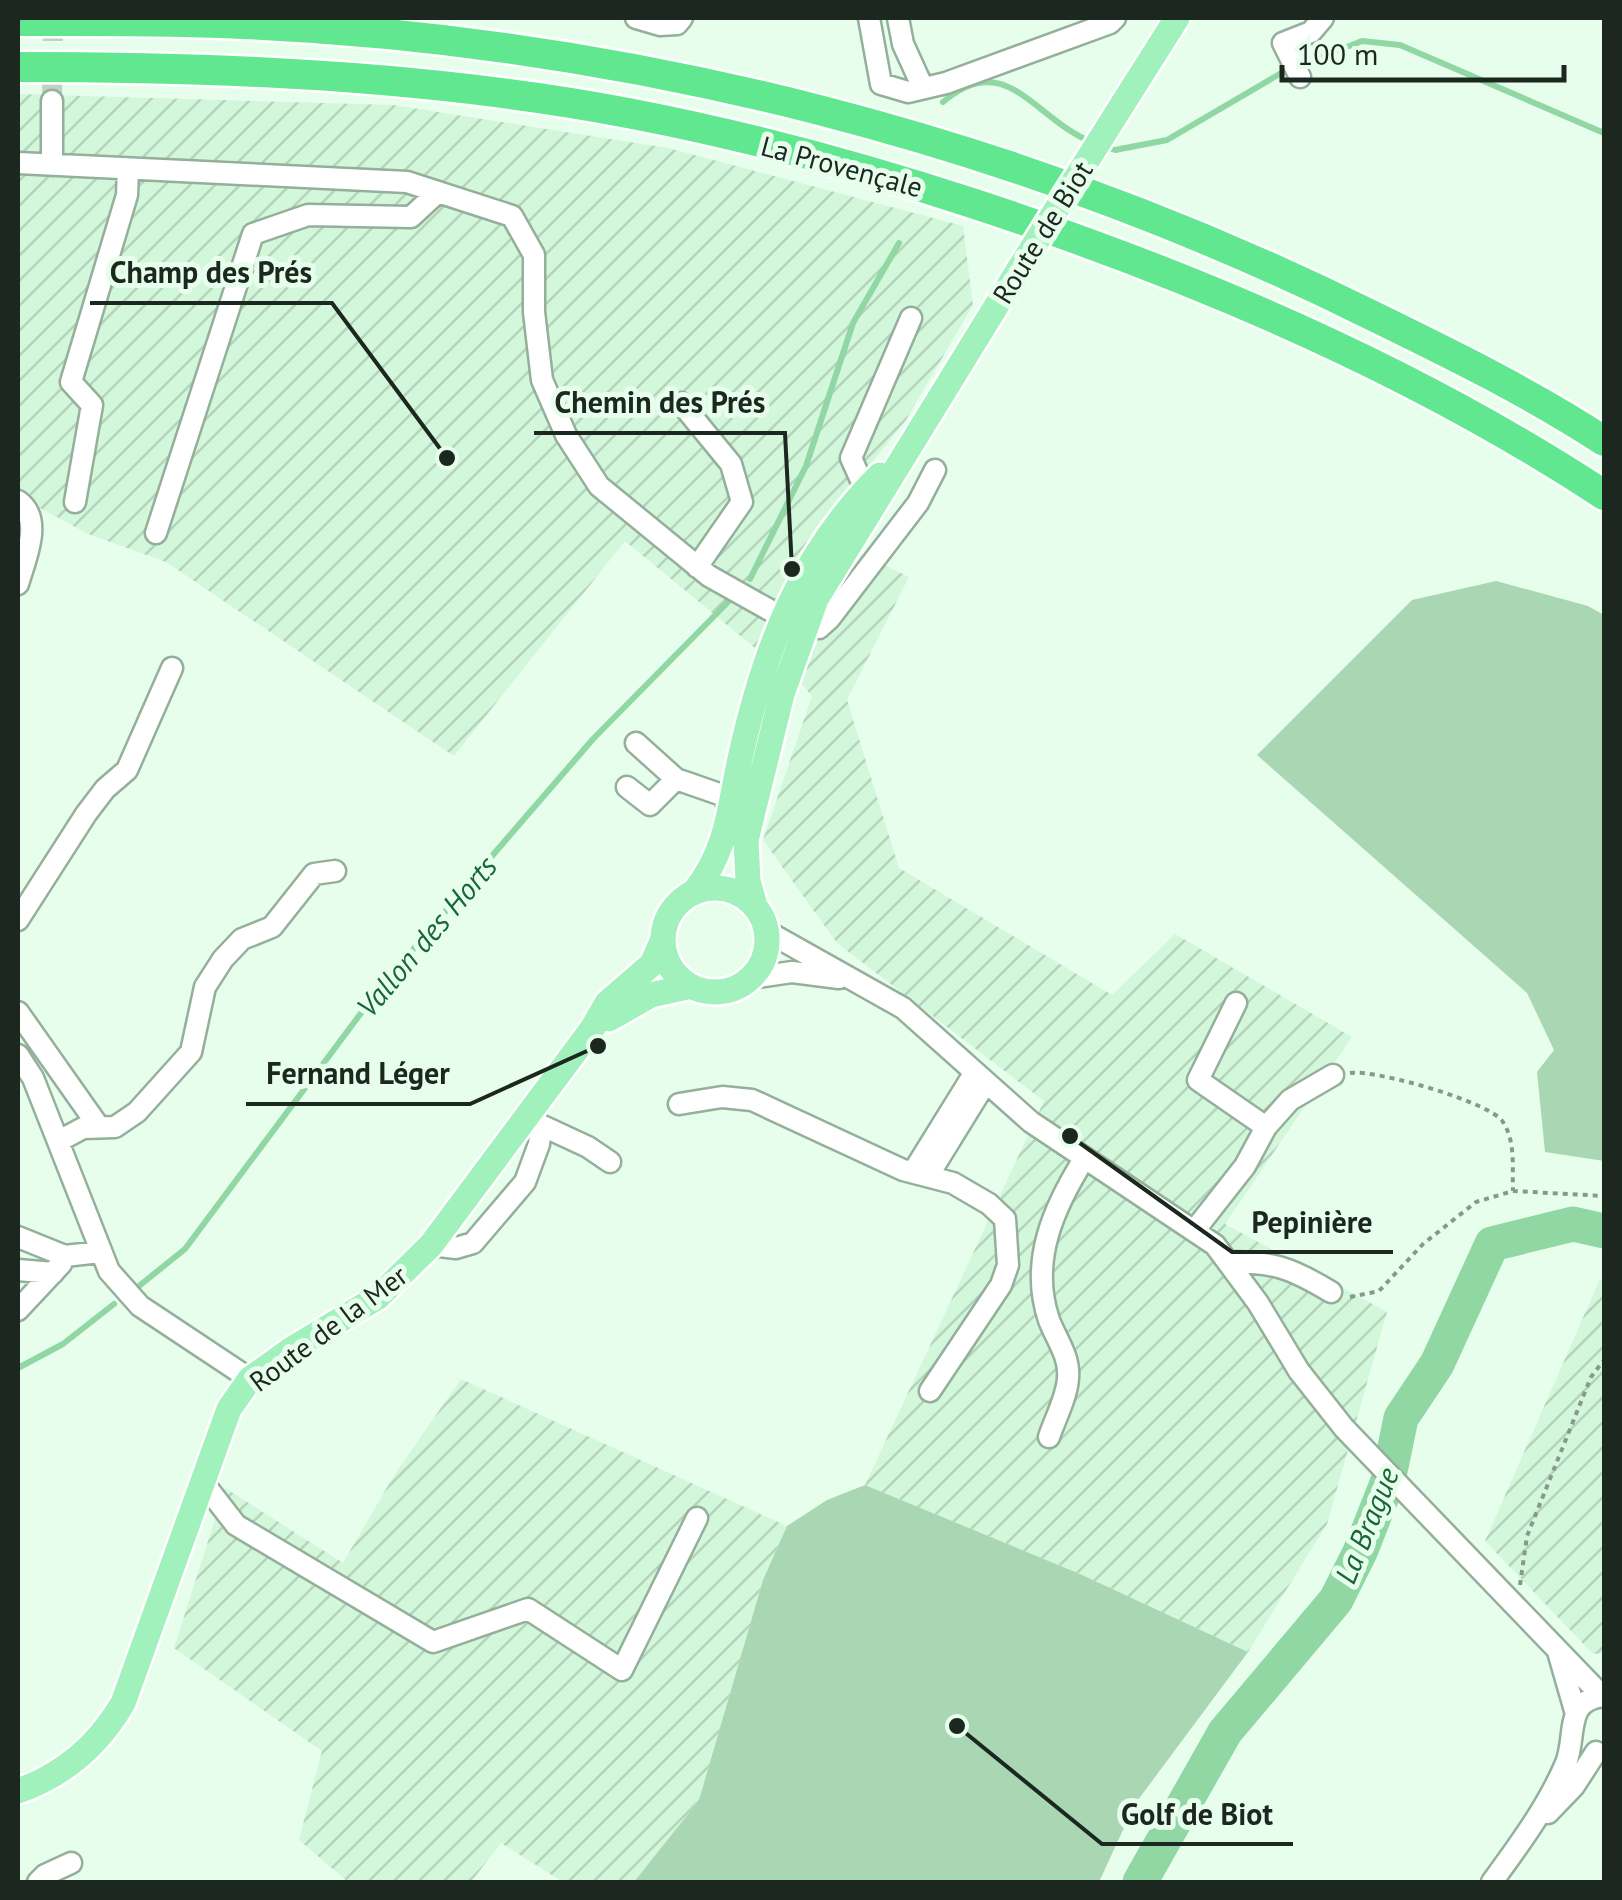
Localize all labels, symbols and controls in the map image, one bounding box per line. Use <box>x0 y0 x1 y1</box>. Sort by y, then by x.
scale bar <box>1282 20 1564 82</box>
text: 100 m <box>1297 34 1378 73</box>
street label: La Provençale <box>757 127 927 205</box>
street label: Route de Biot <box>984 153 1101 310</box>
callout: Champ des Prés <box>90 243 332 303</box>
text: Champ des Prés <box>110 252 312 291</box>
callout: Chemin des Prés <box>534 373 785 433</box>
text: Chemin des Prés <box>555 382 765 421</box>
water label: Vallon des Horts <box>347 847 505 1025</box>
callout: Fernand Léger <box>246 1044 470 1104</box>
text: Fernand Léger <box>266 1053 450 1092</box>
callout: Pepinière <box>1232 1192 1393 1252</box>
text: Pepinière <box>1251 1202 1373 1241</box>
street label: Route de la Mer <box>242 1256 415 1399</box>
water label: La Brague <box>1325 1461 1407 1589</box>
callout: Golf de Biot <box>1102 1784 1293 1844</box>
text: Golf de Biot <box>1121 1794 1273 1833</box>

